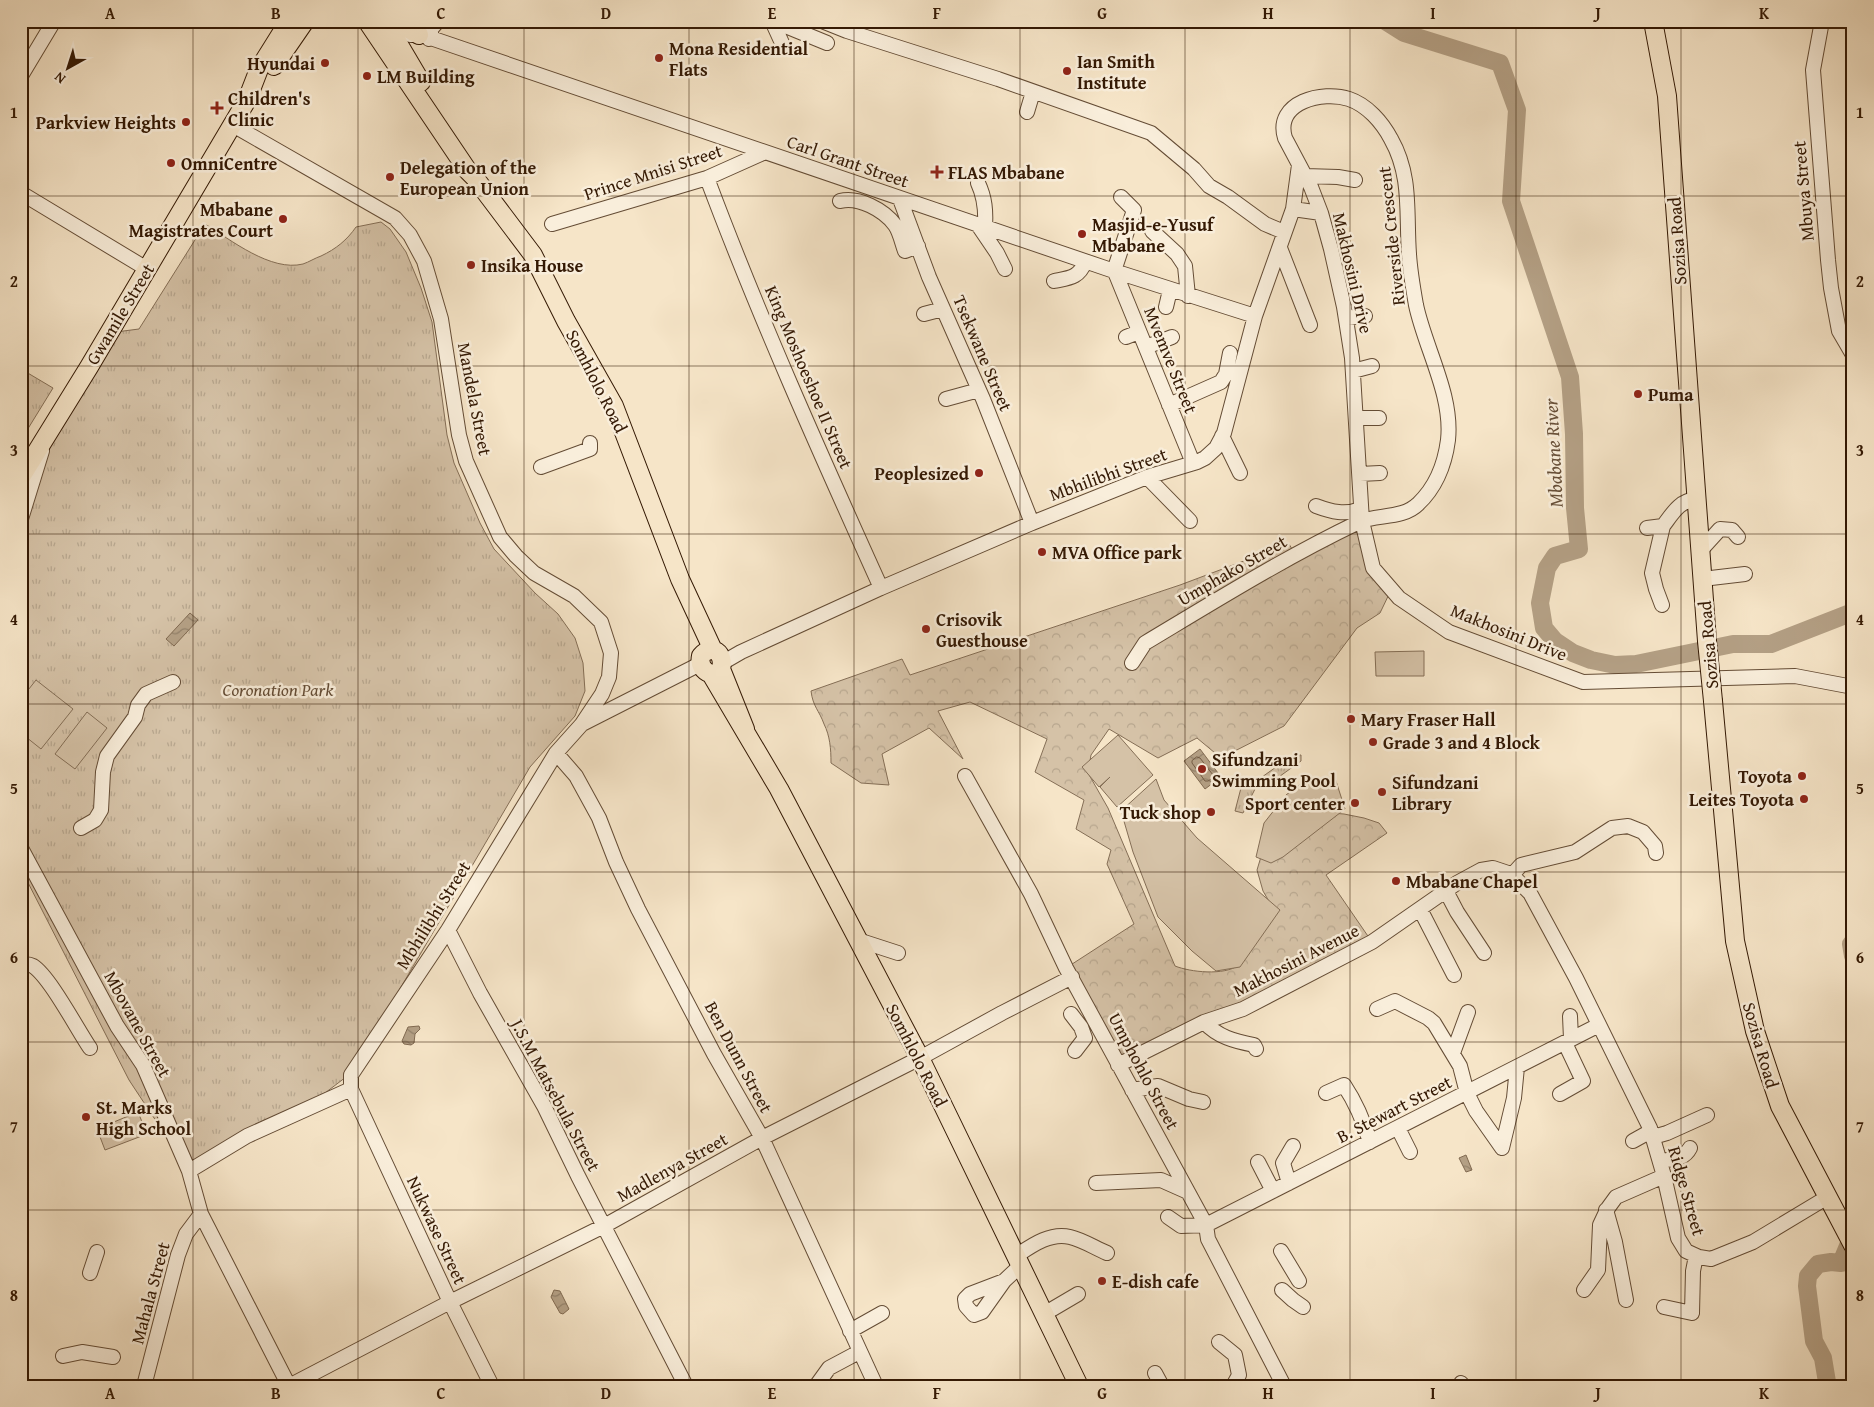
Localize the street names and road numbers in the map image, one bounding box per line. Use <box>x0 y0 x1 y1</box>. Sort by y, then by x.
street label: Carl Grant Street <box>784 128 913 195</box>
street label: Prince Mnisi Street <box>580 137 726 207</box>
street label: Mbuya Street <box>1785 139 1821 242</box>
street label: Riverside Crescent <box>1370 165 1412 307</box>
street label: Sozisa Road <box>1660 196 1694 286</box>
street label: Makhosini Drive <box>1326 210 1380 336</box>
street label: Gwamile Street <box>79 257 161 370</box>
street label: King Moshoeshoe II Street <box>758 281 860 474</box>
street label: Tsekwane Street <box>946 291 1020 416</box>
street label: Mvemve Street <box>1137 303 1205 418</box>
street label: Somhlolo Road <box>559 325 635 438</box>
street label: Mandela Street <box>451 340 499 458</box>
street label: Mbhilibhi Street <box>1045 440 1171 508</box>
street label: Umphako Street <box>1172 527 1292 612</box>
street label: Makhosini Drive <box>1447 596 1571 668</box>
street label: Sozisa Road <box>1691 600 1725 690</box>
street label: Mbhilibhi Street <box>389 855 477 974</box>
street label: Makhosini Avenue <box>1228 917 1364 1003</box>
street label: Mbovane Street <box>98 966 179 1083</box>
street label: Ben Dunn Street <box>698 996 780 1118</box>
street label: Somhlolo Road <box>879 999 955 1112</box>
street label: Sozisa Road <box>1736 999 1786 1091</box>
street label: Umphohlo Street <box>1102 1008 1187 1135</box>
street label: J.S.M Matsebula Street <box>503 1012 608 1177</box>
street label: B. Stewart Street <box>1332 1068 1457 1150</box>
street label: Madlenya Street <box>612 1125 733 1209</box>
street label: Ridge Street <box>1661 1143 1713 1240</box>
street label: Nukwase Street <box>400 1171 474 1289</box>
street label: Mahala Street <box>123 1238 177 1347</box>

